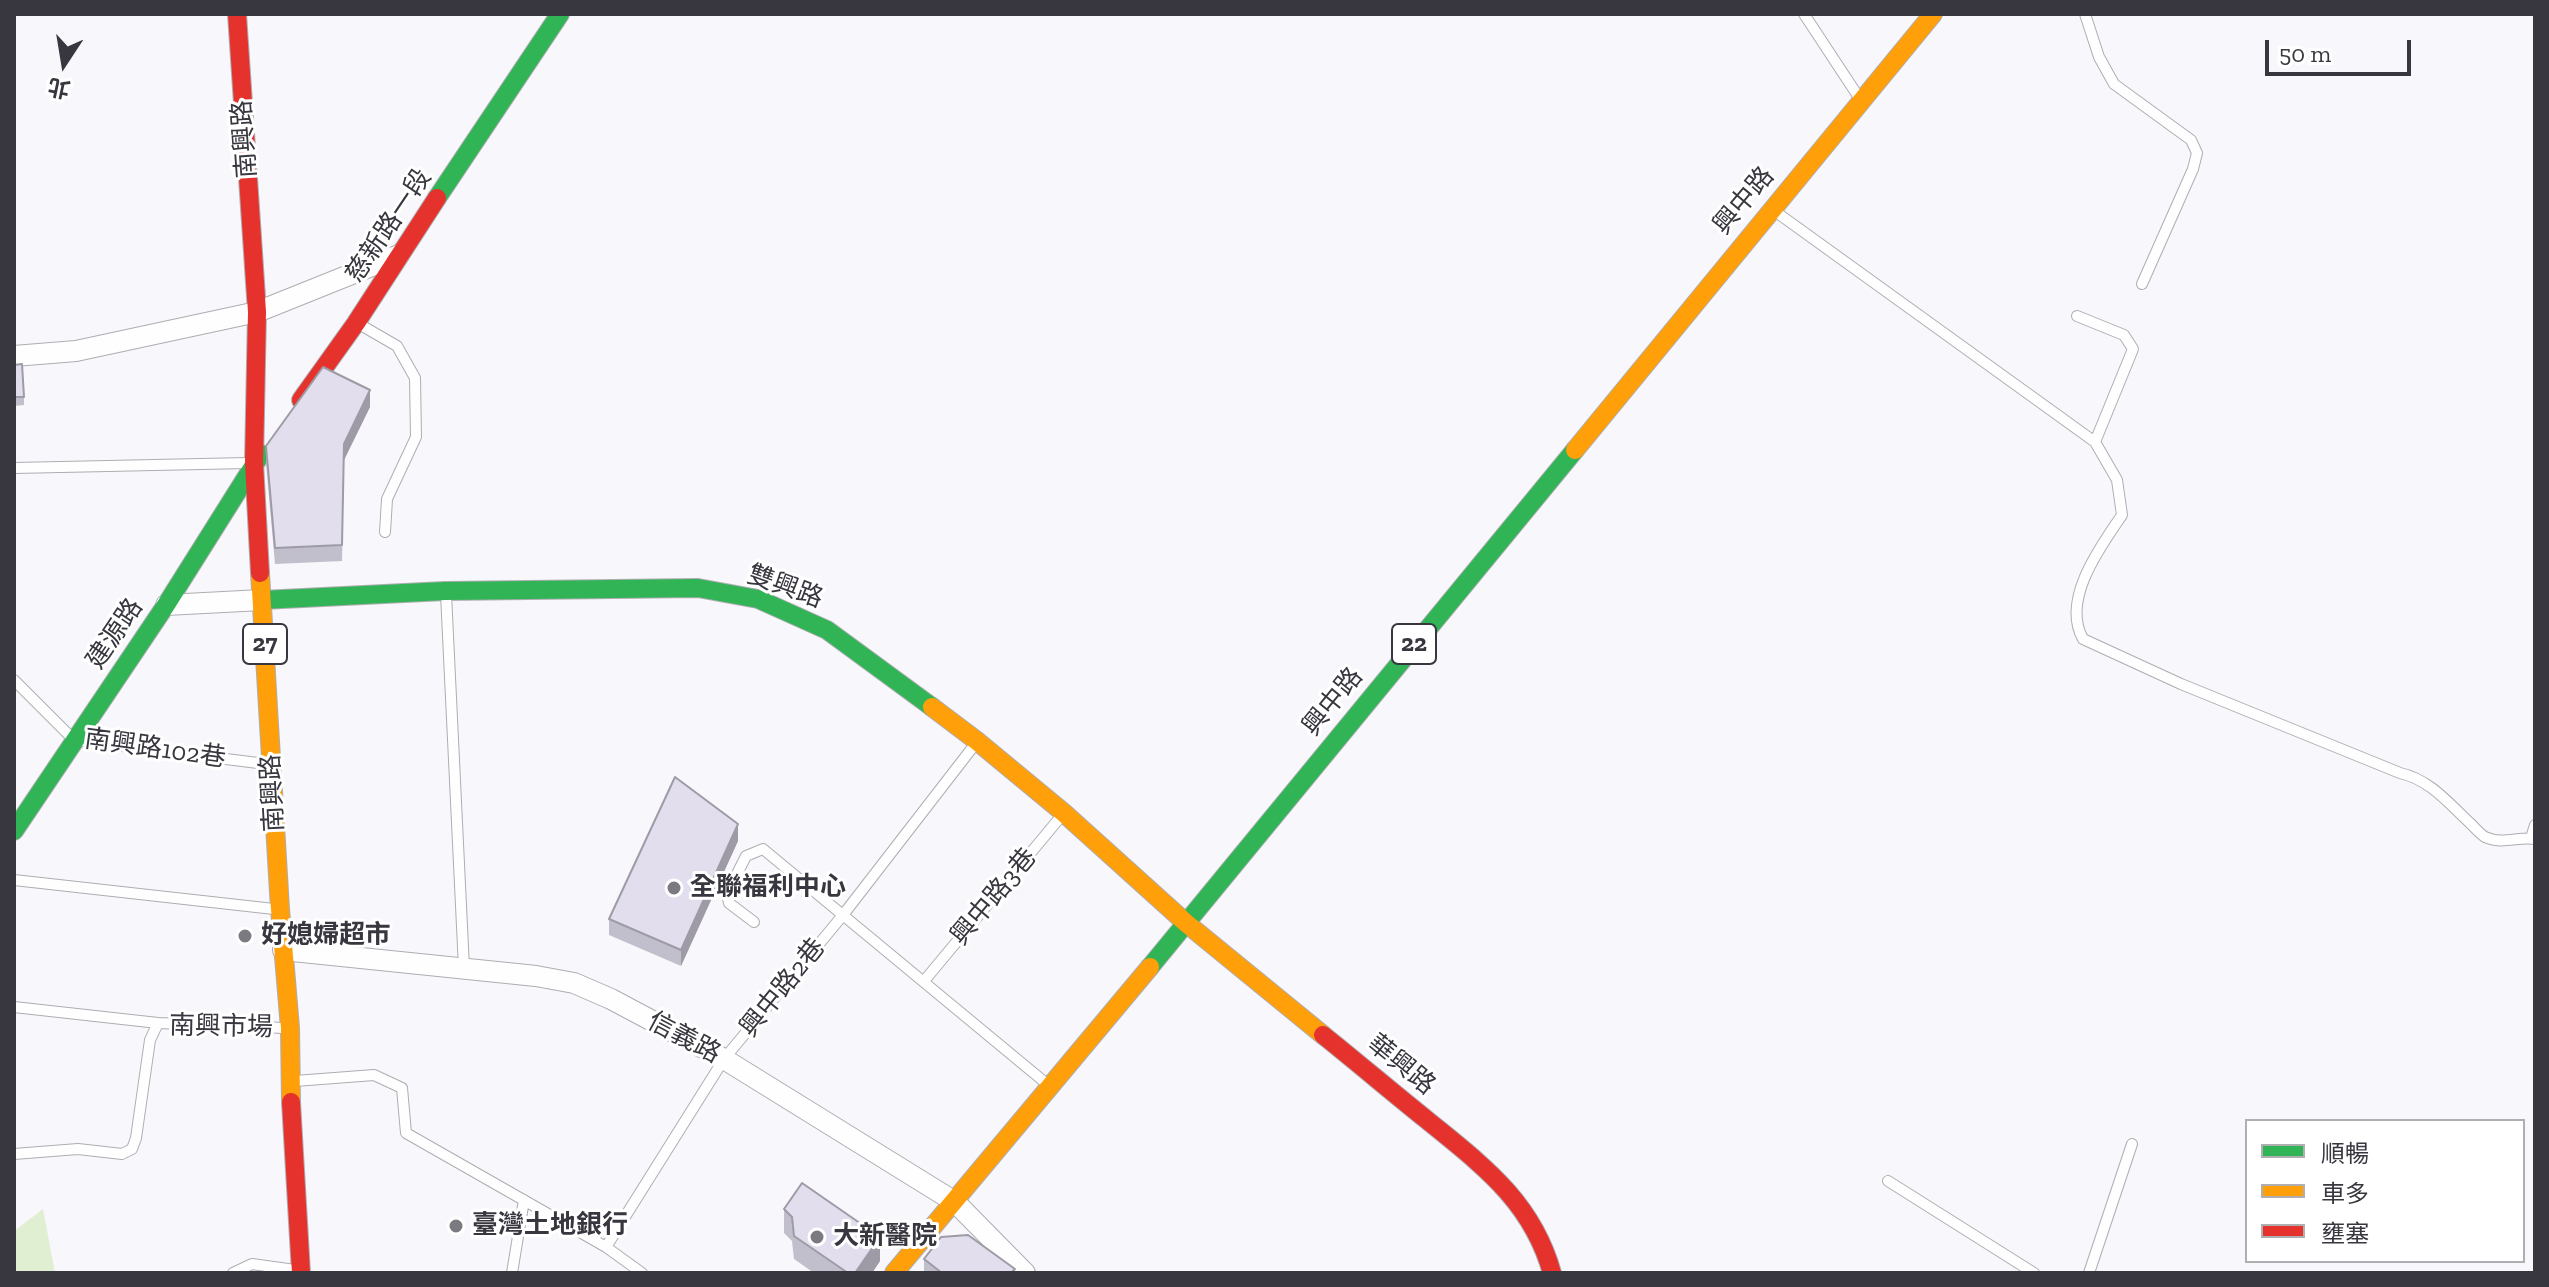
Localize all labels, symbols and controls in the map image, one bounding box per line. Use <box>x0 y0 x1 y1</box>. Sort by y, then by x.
north arrow <box>24 24 104 104</box>
scale bar <box>2269 24 2415 74</box>
text: 50 m <box>2279 39 2331 68</box>
text: 北 <box>45 72 72 103</box>
street label: 南興路 <box>227 99 263 179</box>
street label: 興中路 <box>1707 161 1781 241</box>
street label: 慈新路一段 <box>340 163 438 289</box>
street label: 雙興路 <box>743 559 827 615</box>
street label: 建源路 <box>80 593 150 675</box>
road number: 27 <box>243 624 287 664</box>
road number: 22 <box>1392 624 1436 664</box>
street label: 興中路 <box>1296 662 1370 742</box>
street label: 南興路102巷 <box>82 724 228 774</box>
street label: 南興路 <box>255 753 291 833</box>
street label: 興中路3巷 <box>945 842 1043 952</box>
place label: 全聯福利中心 <box>690 872 846 904</box>
marker: 全聯福利中心 <box>665 879 683 897</box>
place label: 好媳婦超市 <box>261 920 391 952</box>
marker: 好媳婦超市 <box>236 927 254 945</box>
street label: 興中路2巷 <box>734 933 832 1043</box>
street label: 信義路 <box>642 1006 726 1070</box>
street label: 南興市場 <box>169 1010 273 1044</box>
street label: 華興路 <box>1361 1028 1441 1102</box>
legend <box>2245 1119 2525 1263</box>
text: 順暢 <box>2321 1139 2369 1168</box>
text: 車多 <box>2321 1179 2369 1208</box>
place label: 臺灣土地銀行 <box>472 1210 628 1242</box>
marker: 臺灣土地銀行 <box>447 1217 465 1235</box>
text: 壅塞 <box>2321 1219 2369 1248</box>
place label: 大新醫院 <box>833 1221 937 1253</box>
marker: 大新醫院 <box>808 1228 826 1246</box>

